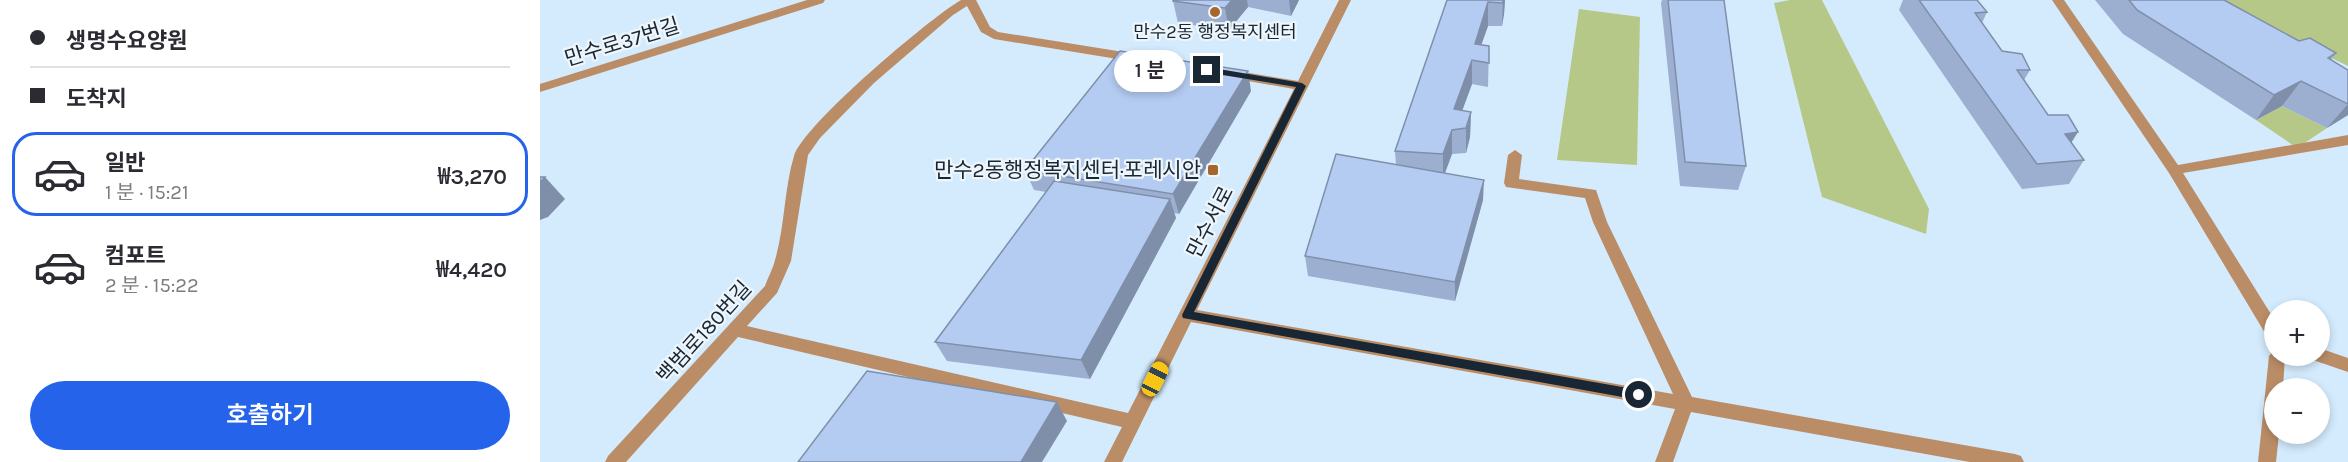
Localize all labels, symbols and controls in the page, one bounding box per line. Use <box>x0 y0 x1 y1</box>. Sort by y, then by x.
marker: 만수2동 행정복지센터 <box>1208 5 1222 19</box>
street label: 만수로37번길 <box>562 13 682 71</box>
place label: 만수2동 행정복지센터 <box>1133 21 1297 43</box>
text: 생명수요양원 <box>66 28 187 54</box>
callout: 1 분 <box>1114 49 1186 91</box>
route end <box>1193 56 1220 83</box>
text: 1 분 <box>1135 59 1165 82</box>
text: 도착지 <box>66 86 127 112</box>
icon: car <box>33 147 87 201</box>
text: 일반 <box>105 150 145 176</box>
place label: 만수2동행정복지센터·포레시안 <box>934 158 1201 182</box>
marker: 만수2동행정복지센터·포레시안 <box>1206 163 1220 177</box>
text: ₩3,270 <box>438 164 507 190</box>
text: 1 분 · 15:21 <box>105 181 189 204</box>
street label: 만수서로 <box>1182 182 1238 262</box>
icon: car <box>33 240 87 294</box>
text: 컴포트 <box>105 243 166 269</box>
text: ₩4,420 <box>436 257 507 283</box>
text: 2 분 · 15:22 <box>105 274 199 297</box>
street label: 백범로180번길 <box>652 276 756 388</box>
map controls <box>2264 300 2330 444</box>
button: + <box>2264 300 2330 366</box>
car <box>1139 359 1171 399</box>
button: − <box>2264 378 2330 444</box>
button: 호출하기 <box>30 381 510 450</box>
route start <box>1625 381 1652 408</box>

